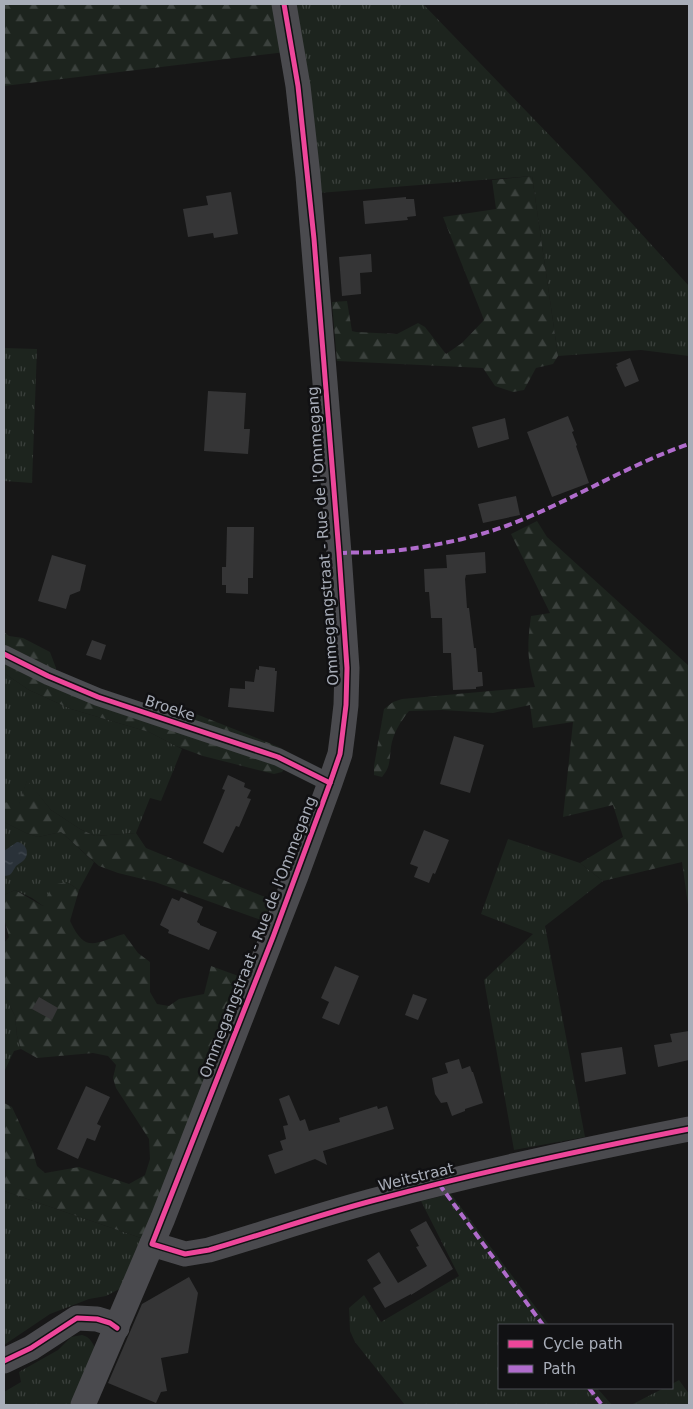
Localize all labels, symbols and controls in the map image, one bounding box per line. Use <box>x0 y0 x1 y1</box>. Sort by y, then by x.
street label: Ommegangstraat - Rue de l'Ommegang <box>304 386 342 686</box>
street label: Broeke <box>143 691 197 725</box>
street label: Ommegangstraat - Rue de l'Ommegang <box>196 794 320 1080</box>
street label: Weitstraat <box>376 1159 456 1195</box>
legend <box>498 1324 673 1389</box>
text: Cycle path <box>543 1335 623 1353</box>
text: Path <box>543 1360 576 1378</box>

